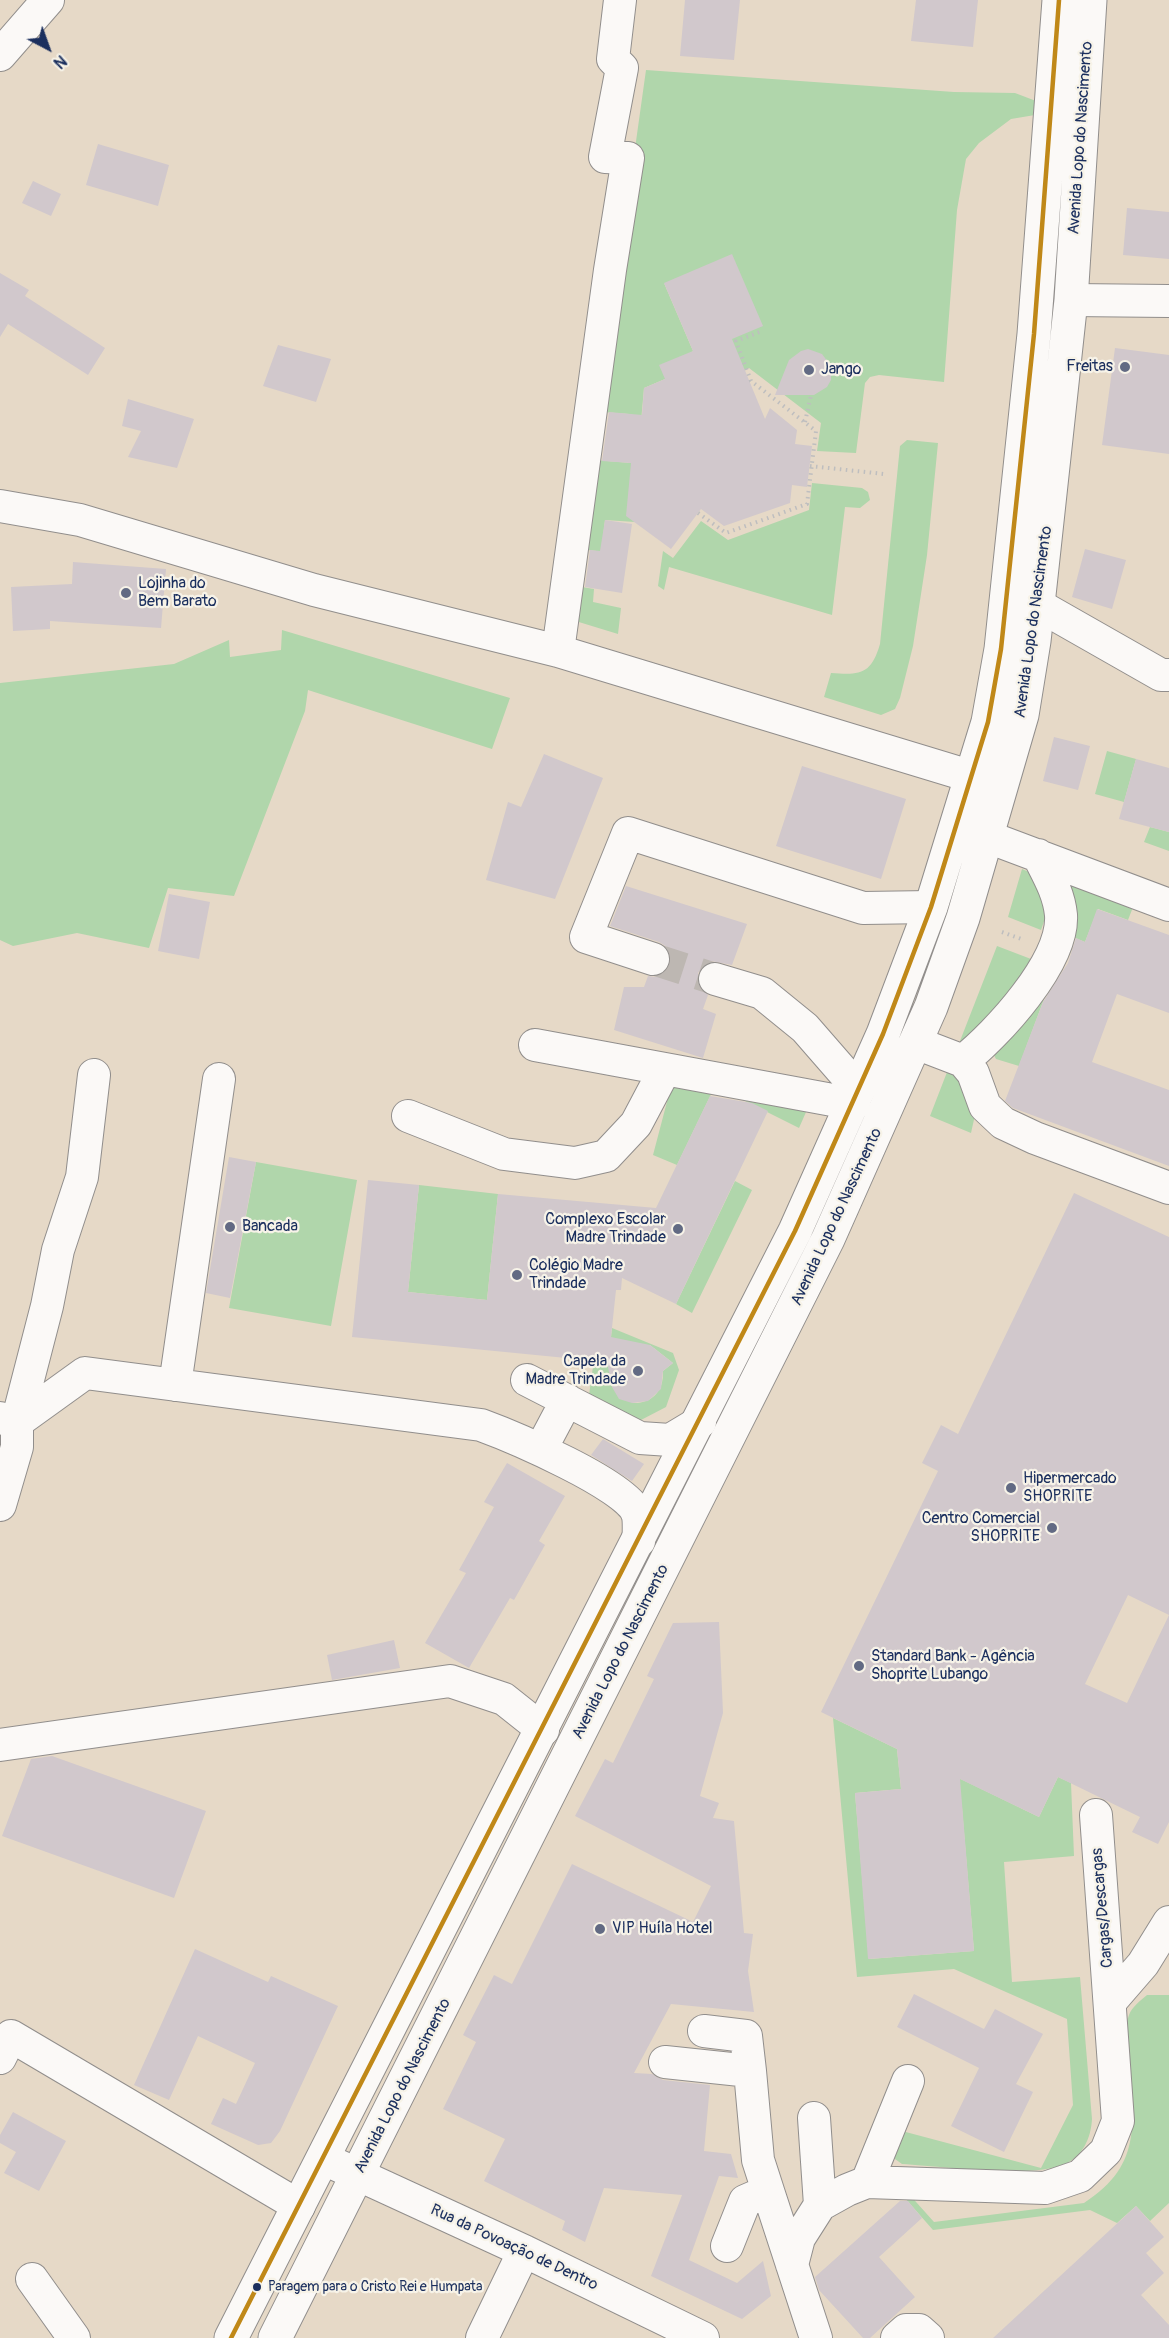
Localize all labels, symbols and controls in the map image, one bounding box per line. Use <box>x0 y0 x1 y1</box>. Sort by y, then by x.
north arrow <box>18 18 78 78</box>
street label: Avenida Lopo do Nascimento <box>1065 41 1097 235</box>
text: N <box>49 50 70 73</box>
place label: Freitas <box>1066 357 1113 377</box>
place label: Jango <box>821 360 861 380</box>
marker: Freitas <box>1118 360 1132 374</box>
marker: Jango <box>802 363 816 377</box>
street label: Avenida Lopo do Nascimento <box>1011 525 1057 719</box>
place label: Lojinha do Bem Barato <box>138 574 217 612</box>
marker: Lojinha do Bem Barato <box>119 586 133 600</box>
street label: Avenida Lopo do Nascimento <box>787 1125 887 1309</box>
place label: Complexo Escolar Madre Trindade <box>545 1210 666 1248</box>
place label: Bancada <box>242 1217 298 1237</box>
marker: Bancada <box>223 1220 237 1234</box>
marker: Complexo Escolar Madre Trindade <box>671 1222 685 1236</box>
place label: Colégio Madre Trindade <box>529 1256 623 1294</box>
marker: Colégio Madre Trindade <box>510 1268 524 1282</box>
place label: Capela da Madre Trindade <box>525 1352 626 1390</box>
marker: Capela da Madre Trindade <box>631 1364 645 1378</box>
place label: Hipermercado SHOPRITE <box>1023 1469 1117 1507</box>
marker: Hipermercado SHOPRITE <box>1004 1481 1018 1495</box>
place label: Centro Comercial SHOPRITE <box>922 1509 1040 1547</box>
marker: Centro Comercial SHOPRITE <box>1045 1521 1059 1535</box>
street label: Avenida Lopo do Nascimento <box>569 1561 673 1743</box>
place label: Standard Bank - Agência Shoprite Lubango <box>871 1647 1035 1685</box>
marker: Standard Bank - Agência Shoprite Lubango <box>852 1659 866 1673</box>
street label: Cargas/Descargas <box>1088 1847 1118 1969</box>
place label: VIP Huíla Hotel <box>612 1919 713 1939</box>
marker: VIP Huíla Hotel <box>593 1922 607 1936</box>
street label: Avenida Lopo do Nascimento <box>351 1995 455 2177</box>
street label: Rua da Povoação de Dentro <box>427 2201 601 2295</box>
place label: Paragem para o Cristo Rei e Humpata <box>268 2279 483 2295</box>
marker: Paragem para o Cristo Rei e Humpata <box>251 2281 263 2293</box>

